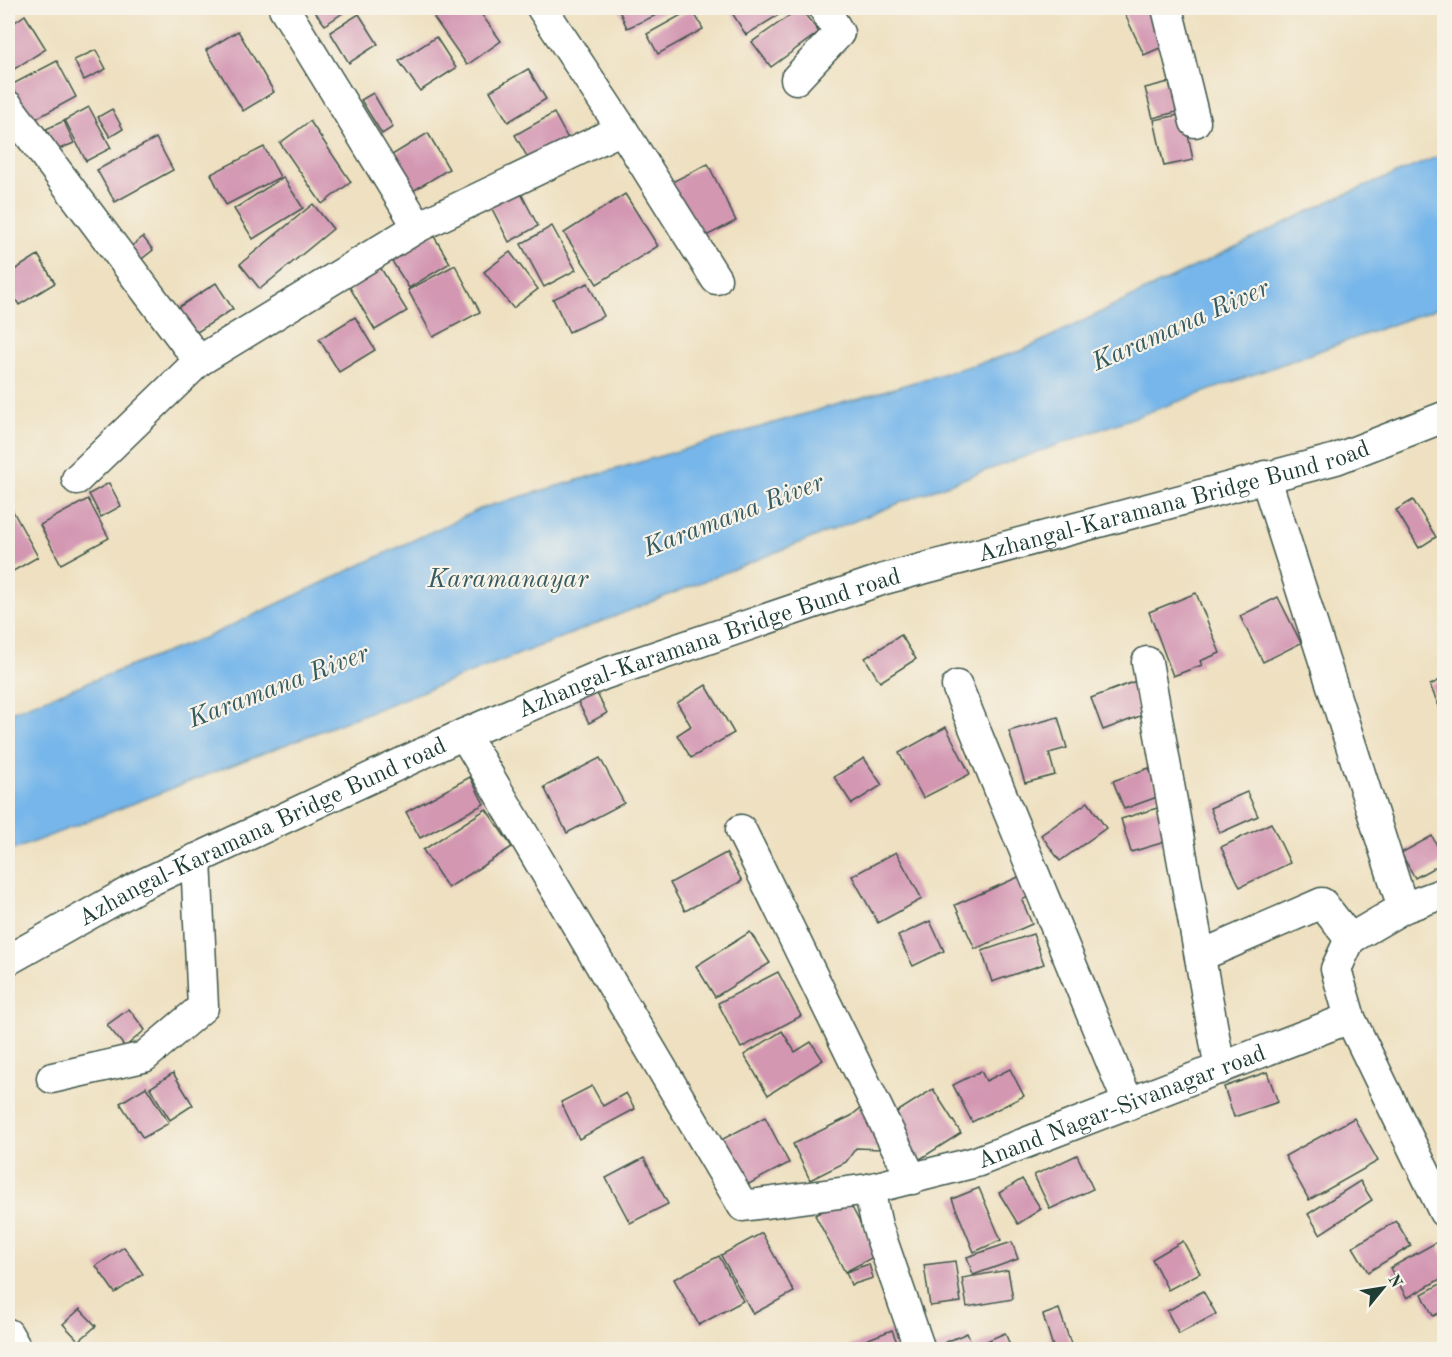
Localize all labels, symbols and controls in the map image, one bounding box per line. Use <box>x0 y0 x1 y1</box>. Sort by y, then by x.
water label: Karamana River <box>1087 275 1274 377</box>
street label: Azhangal-Karamana Bridge Bund road <box>975 437 1373 568</box>
water label: Karamana River <box>639 469 828 563</box>
street label: Azhangal-Karamana Bridge Bund road <box>514 565 903 724</box>
water label: Karamanayar <box>427 567 589 593</box>
water label: Karamana River <box>184 640 373 734</box>
street label: Azhangal-Karamana Bridge Bund road <box>75 734 450 932</box>
street label: Anand Nagar-Sivanagar road <box>974 1042 1269 1174</box>
north arrow <box>1353 1258 1413 1318</box>
text: N <box>1384 1272 1405 1291</box>

